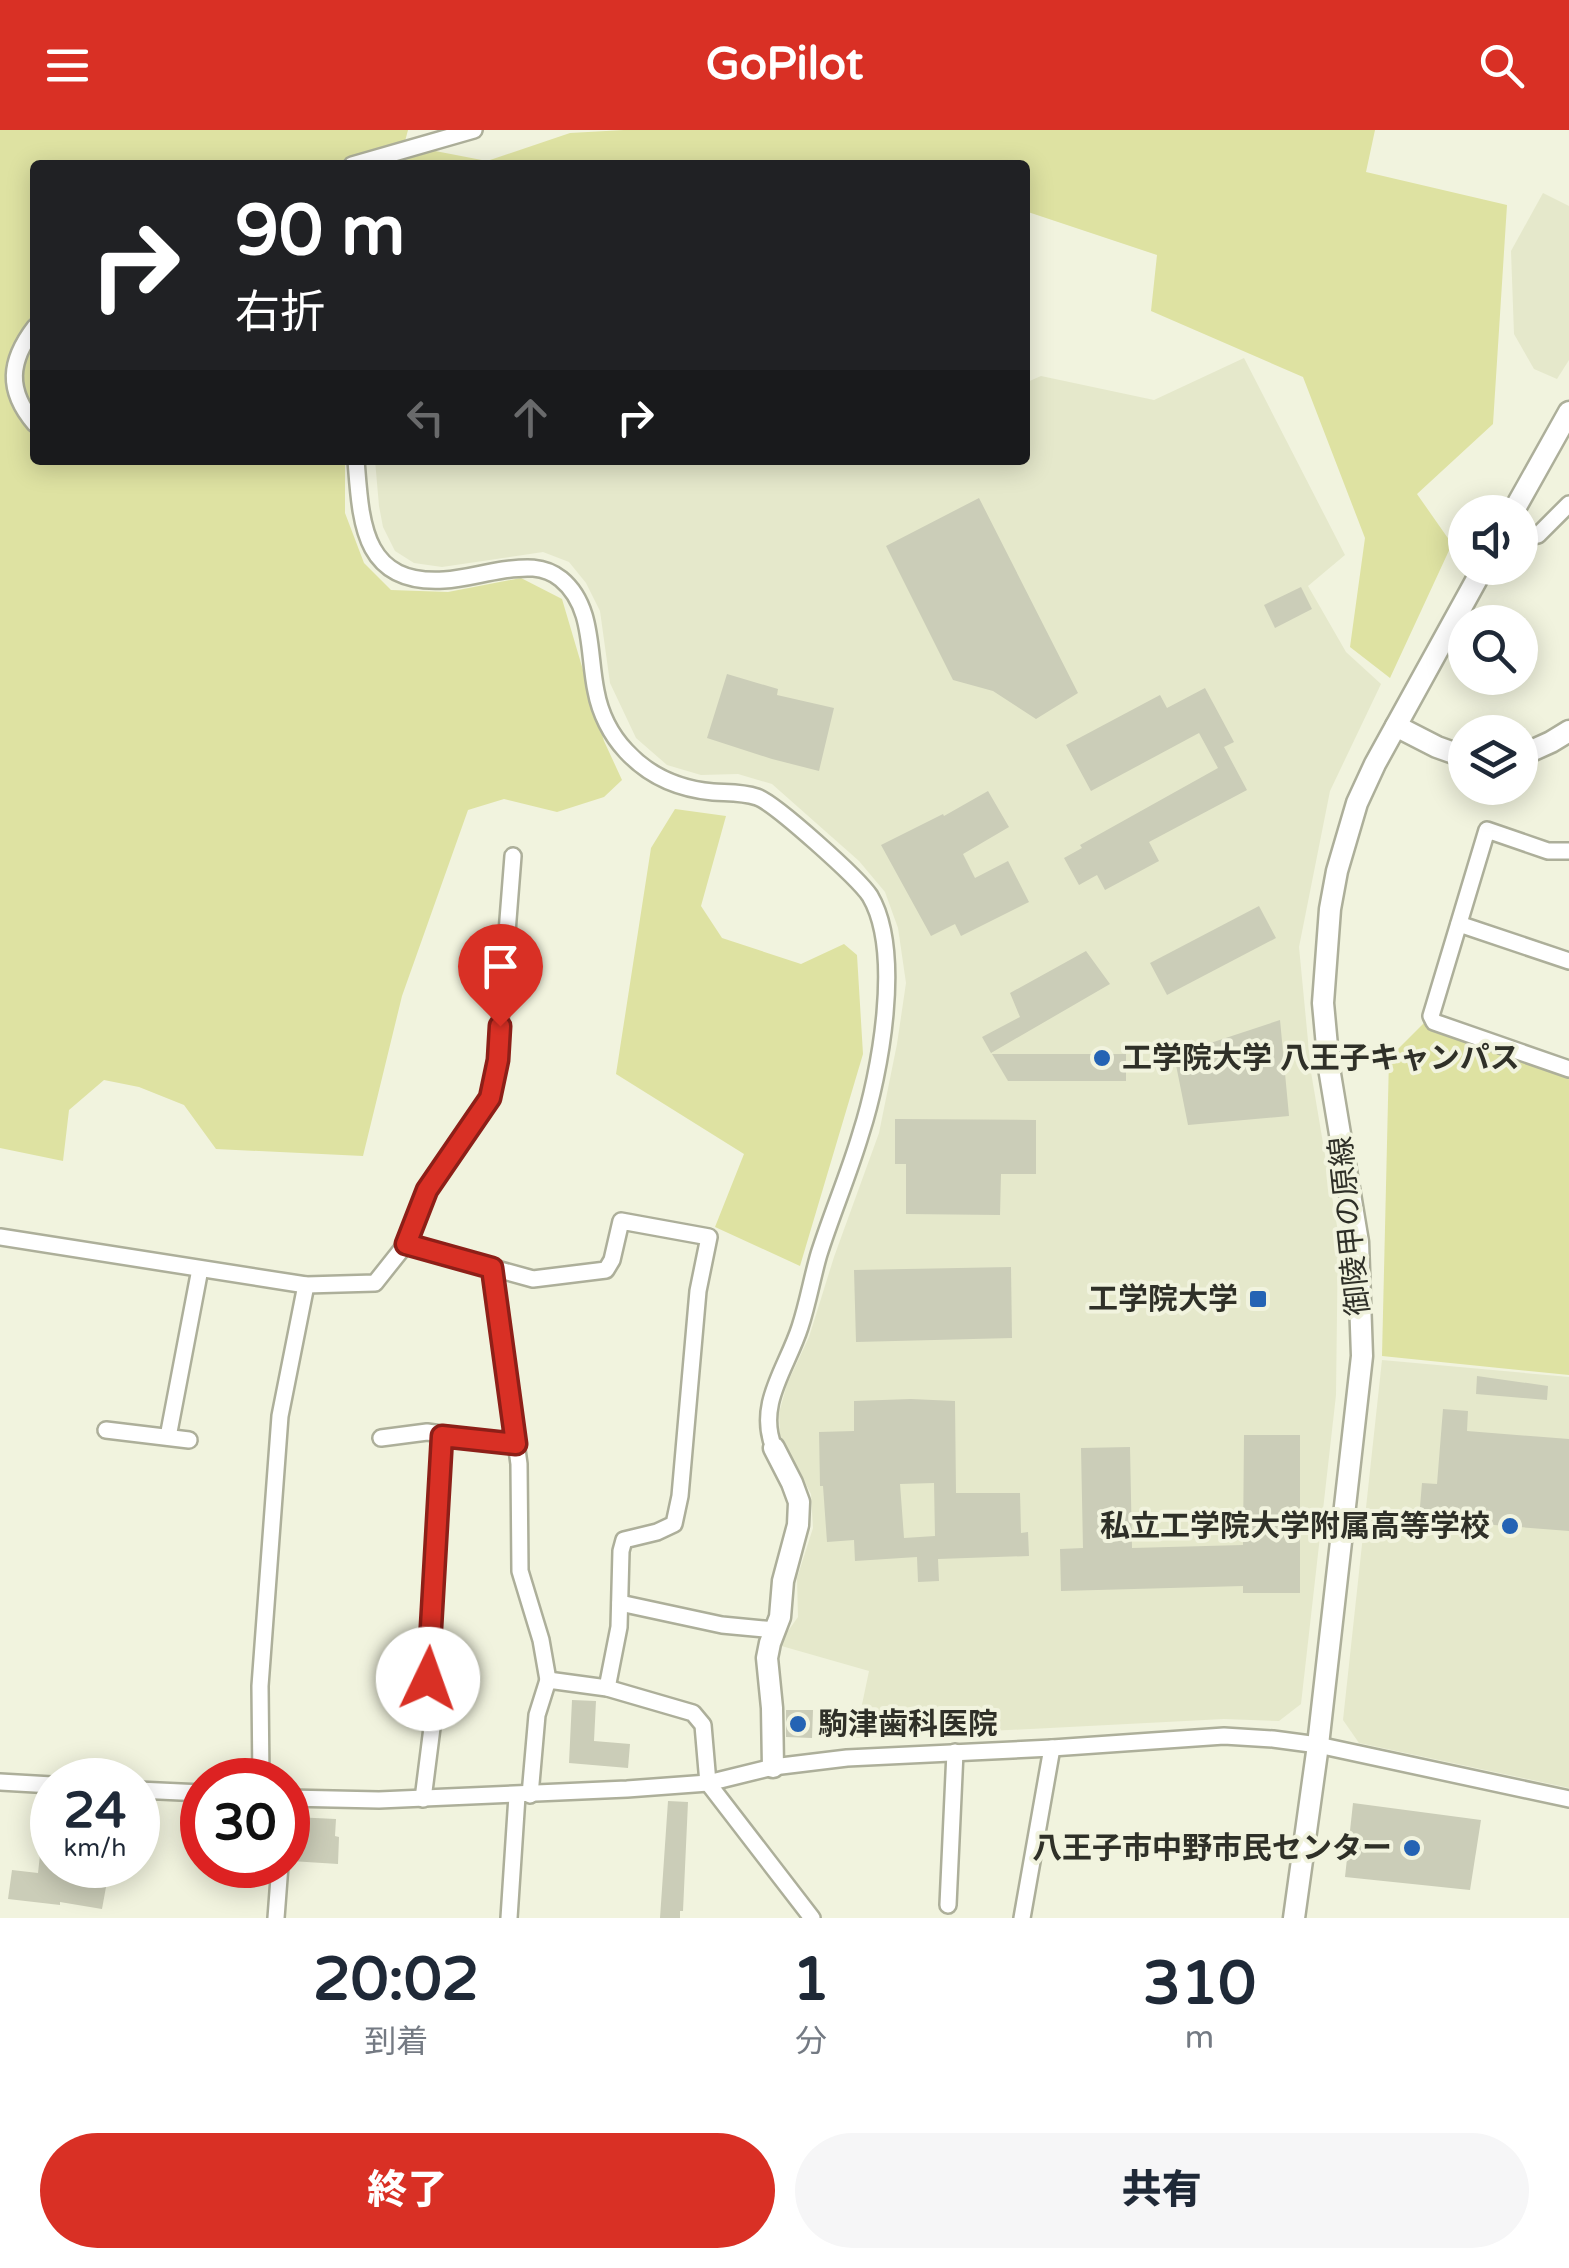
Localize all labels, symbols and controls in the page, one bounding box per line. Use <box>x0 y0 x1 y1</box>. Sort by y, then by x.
icon: menu <box>40 38 95 93</box>
text: GoPilot <box>706 38 863 92</box>
icon: search <box>1474 38 1529 93</box>
text: 90 m <box>235 190 405 274</box>
icon: right <box>70 200 200 330</box>
text: 右折 <box>235 286 325 340</box>
icon: left <box>398 390 453 445</box>
icon: ahead <box>503 390 558 445</box>
icon: right <box>608 390 663 445</box>
map controls <box>1448 495 1538 805</box>
button: sound <box>1448 495 1538 585</box>
button: search <box>1448 605 1538 695</box>
button: layers <box>1448 715 1538 805</box>
pin <box>458 924 543 1027</box>
icon: arrive <box>473 939 528 994</box>
place label: 工学院大学 八王子キャンパス <box>1122 1040 1520 1077</box>
marker: 工学院大学 八王子キャンパス <box>1091 1047 1113 1069</box>
street label: 御陵甲の原線 <box>1322 1135 1378 1317</box>
place label: 工学院大学 <box>1088 1281 1238 1318</box>
marker: 工学院大学 <box>1247 1288 1269 1310</box>
place label: 私立工学院大学附属高等学校 <box>1100 1508 1490 1545</box>
marker: 私立工学院大学附属高等学校 <box>1499 1515 1521 1537</box>
position arrow <box>376 1627 480 1731</box>
place label: 駒津歯科医院 <box>818 1706 998 1743</box>
marker: 駒津歯科医院 <box>787 1713 809 1735</box>
speed limit sign: 30 <box>180 1758 310 1888</box>
text: 24 <box>64 1781 126 1841</box>
place label: 八王子市中野市民センター <box>1032 1830 1392 1867</box>
text: km/h <box>64 1833 126 1863</box>
marker: 八王子市中野市民センター <box>1401 1837 1423 1859</box>
text: 20:02 <box>313 1944 479 2016</box>
text: 1 <box>792 1944 830 2016</box>
text: 310 <box>1143 1948 1256 2020</box>
text: m <box>1185 2019 1214 2057</box>
text: 到着 <box>364 2023 428 2061</box>
text: 分 <box>795 2023 827 2061</box>
button: 終了 <box>40 2133 775 2248</box>
button: 共有 <box>795 2133 1529 2248</box>

